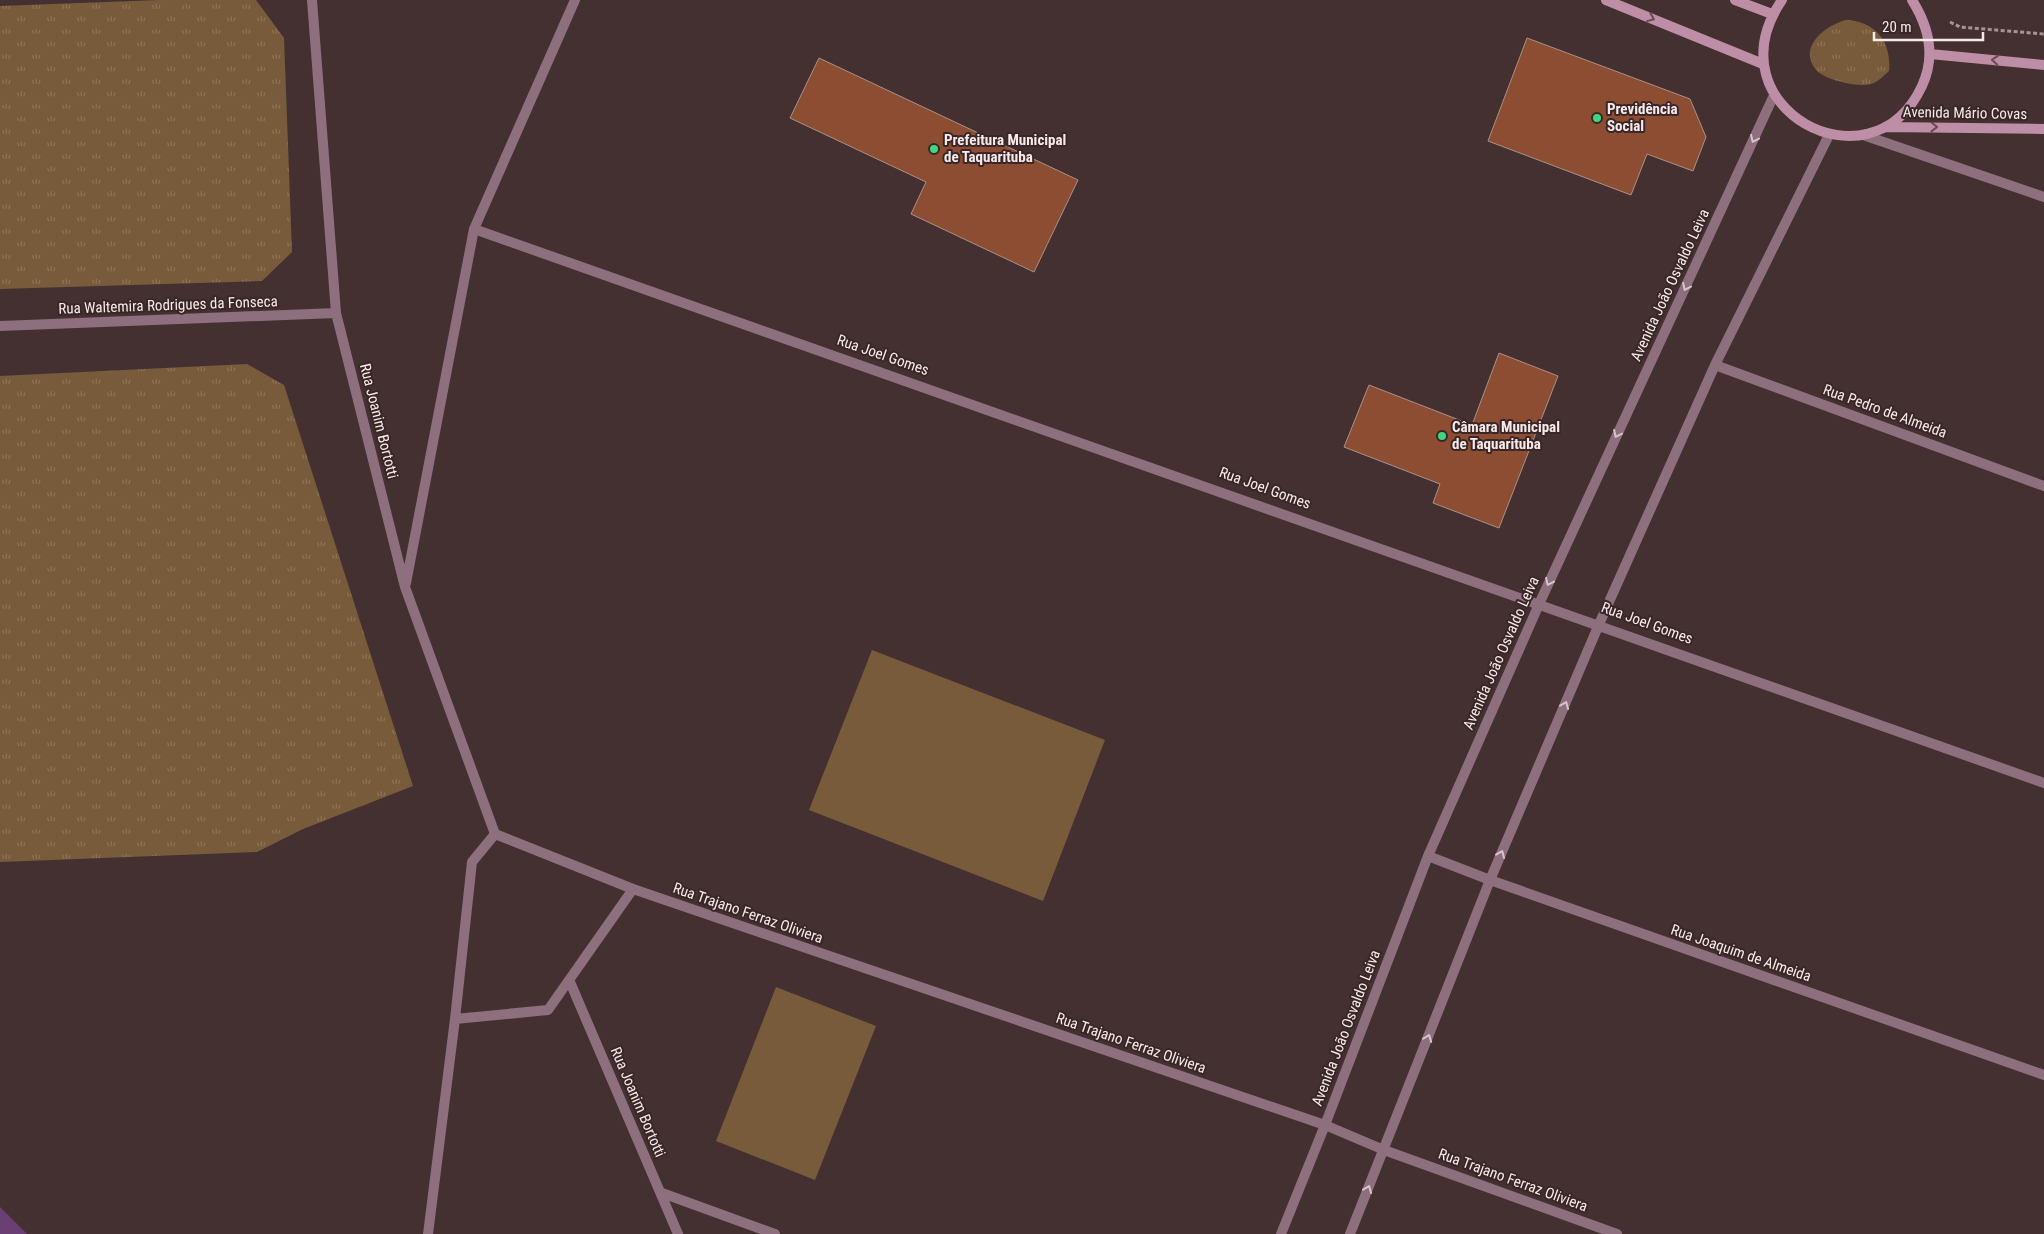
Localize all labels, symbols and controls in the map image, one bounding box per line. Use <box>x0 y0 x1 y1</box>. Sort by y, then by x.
scale bar <box>1874 10 1983 42</box>
one-way arrow <box>1646 12 1655 23</box>
text: 20 m <box>1882 18 1912 36</box>
one-way arrow <box>1991 55 1999 66</box>
place label: Previdência Social <box>1607 100 1678 135</box>
street label: Avenida Mário Covas <box>1903 103 2027 123</box>
marker: Previdência Social <box>1591 112 1603 124</box>
one-way arrow <box>1930 122 1938 133</box>
place label: Prefeitura Municipal de Taquarituba <box>944 131 1066 166</box>
one-way arrow <box>1749 134 1760 143</box>
marker: Prefeitura Municipal de Taquarituba <box>928 143 940 155</box>
street label: Avenida João Osvaldo Leiva <box>1627 206 1713 364</box>
one-way arrow <box>1681 282 1692 291</box>
street label: Rua Waltemira Rodrigues da Fonseca <box>58 292 278 318</box>
street label: Rua Joel Gomes <box>835 331 932 379</box>
street label: Rua Joanim Bortotti <box>356 362 402 480</box>
street label: Rua Pedro de Almeida <box>1821 380 1949 442</box>
place label: Câmara Municipal de Taquarituba <box>1452 418 1560 453</box>
one-way arrow <box>1614 429 1624 438</box>
marker: Câmara Municipal de Taquarituba <box>1436 430 1448 442</box>
street label: Rua Joel Gomes <box>1217 463 1313 513</box>
street label: Avenida João Osvaldo Leiva <box>1459 574 1543 732</box>
one-way arrow <box>1545 577 1556 586</box>
street label: Rua Joel Gomes <box>1599 598 1695 648</box>
one-way arrow <box>1558 701 1569 710</box>
one-way arrow <box>1495 850 1506 859</box>
street label: Rua Trajano Ferraz Oliviera <box>671 879 825 947</box>
street label: Rua Joaquim de Almeida <box>1669 921 1813 985</box>
street label: Avenida João Osvaldo Leiva <box>1308 947 1384 1109</box>
street label: Rua Trajano Ferraz Oliviera <box>1054 1009 1208 1077</box>
one-way arrow <box>1422 1034 1432 1043</box>
street label: Rua Joanim Bortotti <box>607 1044 669 1160</box>
street label: Rua Trajano Ferraz Oliviera <box>1436 1145 1590 1215</box>
one-way arrow <box>1362 1185 1373 1194</box>

